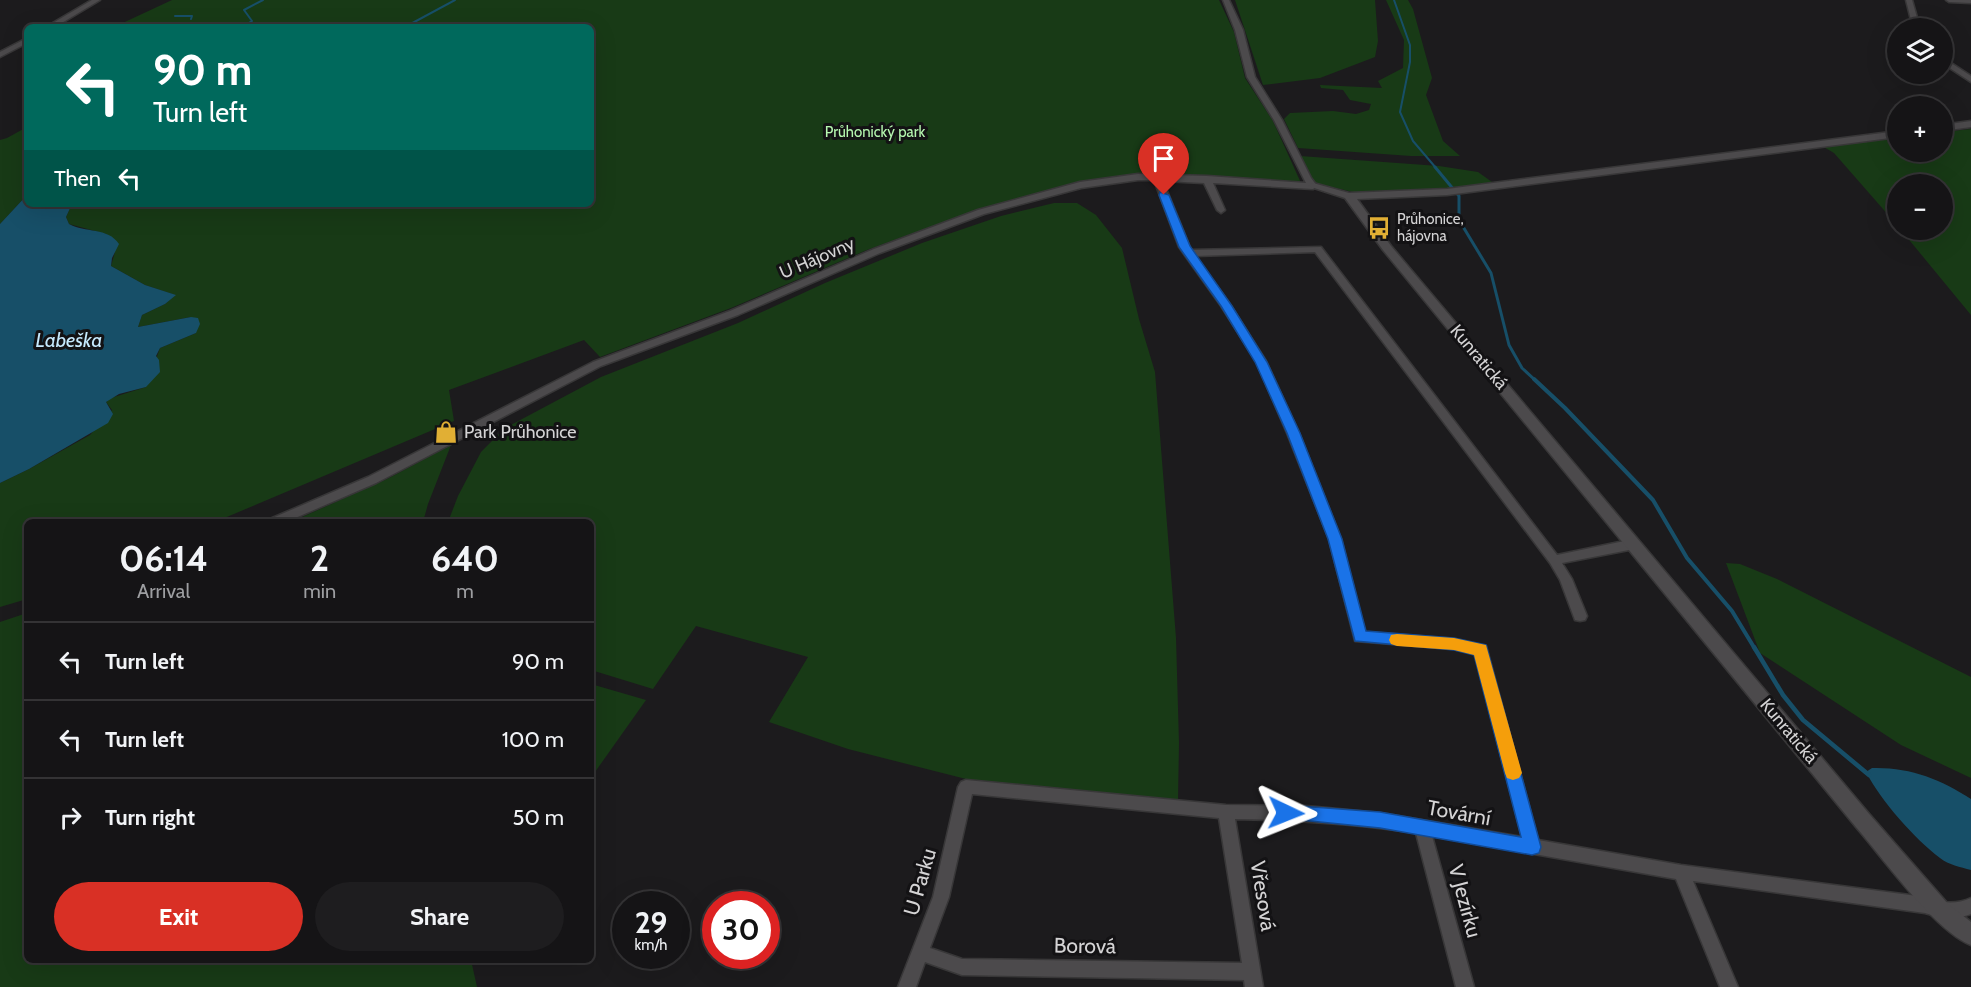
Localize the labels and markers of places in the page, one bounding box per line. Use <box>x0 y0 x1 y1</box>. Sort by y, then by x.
pin <box>1138 133 1189 195</box>
place label: Průhonice, hájovna <box>1397 210 1464 245</box>
bus stop icon: Průhonice, hájovna <box>1366 215 1392 241</box>
shop icon: Park Průhonice <box>433 419 459 445</box>
place label: Park Průhonice <box>464 421 577 443</box>

